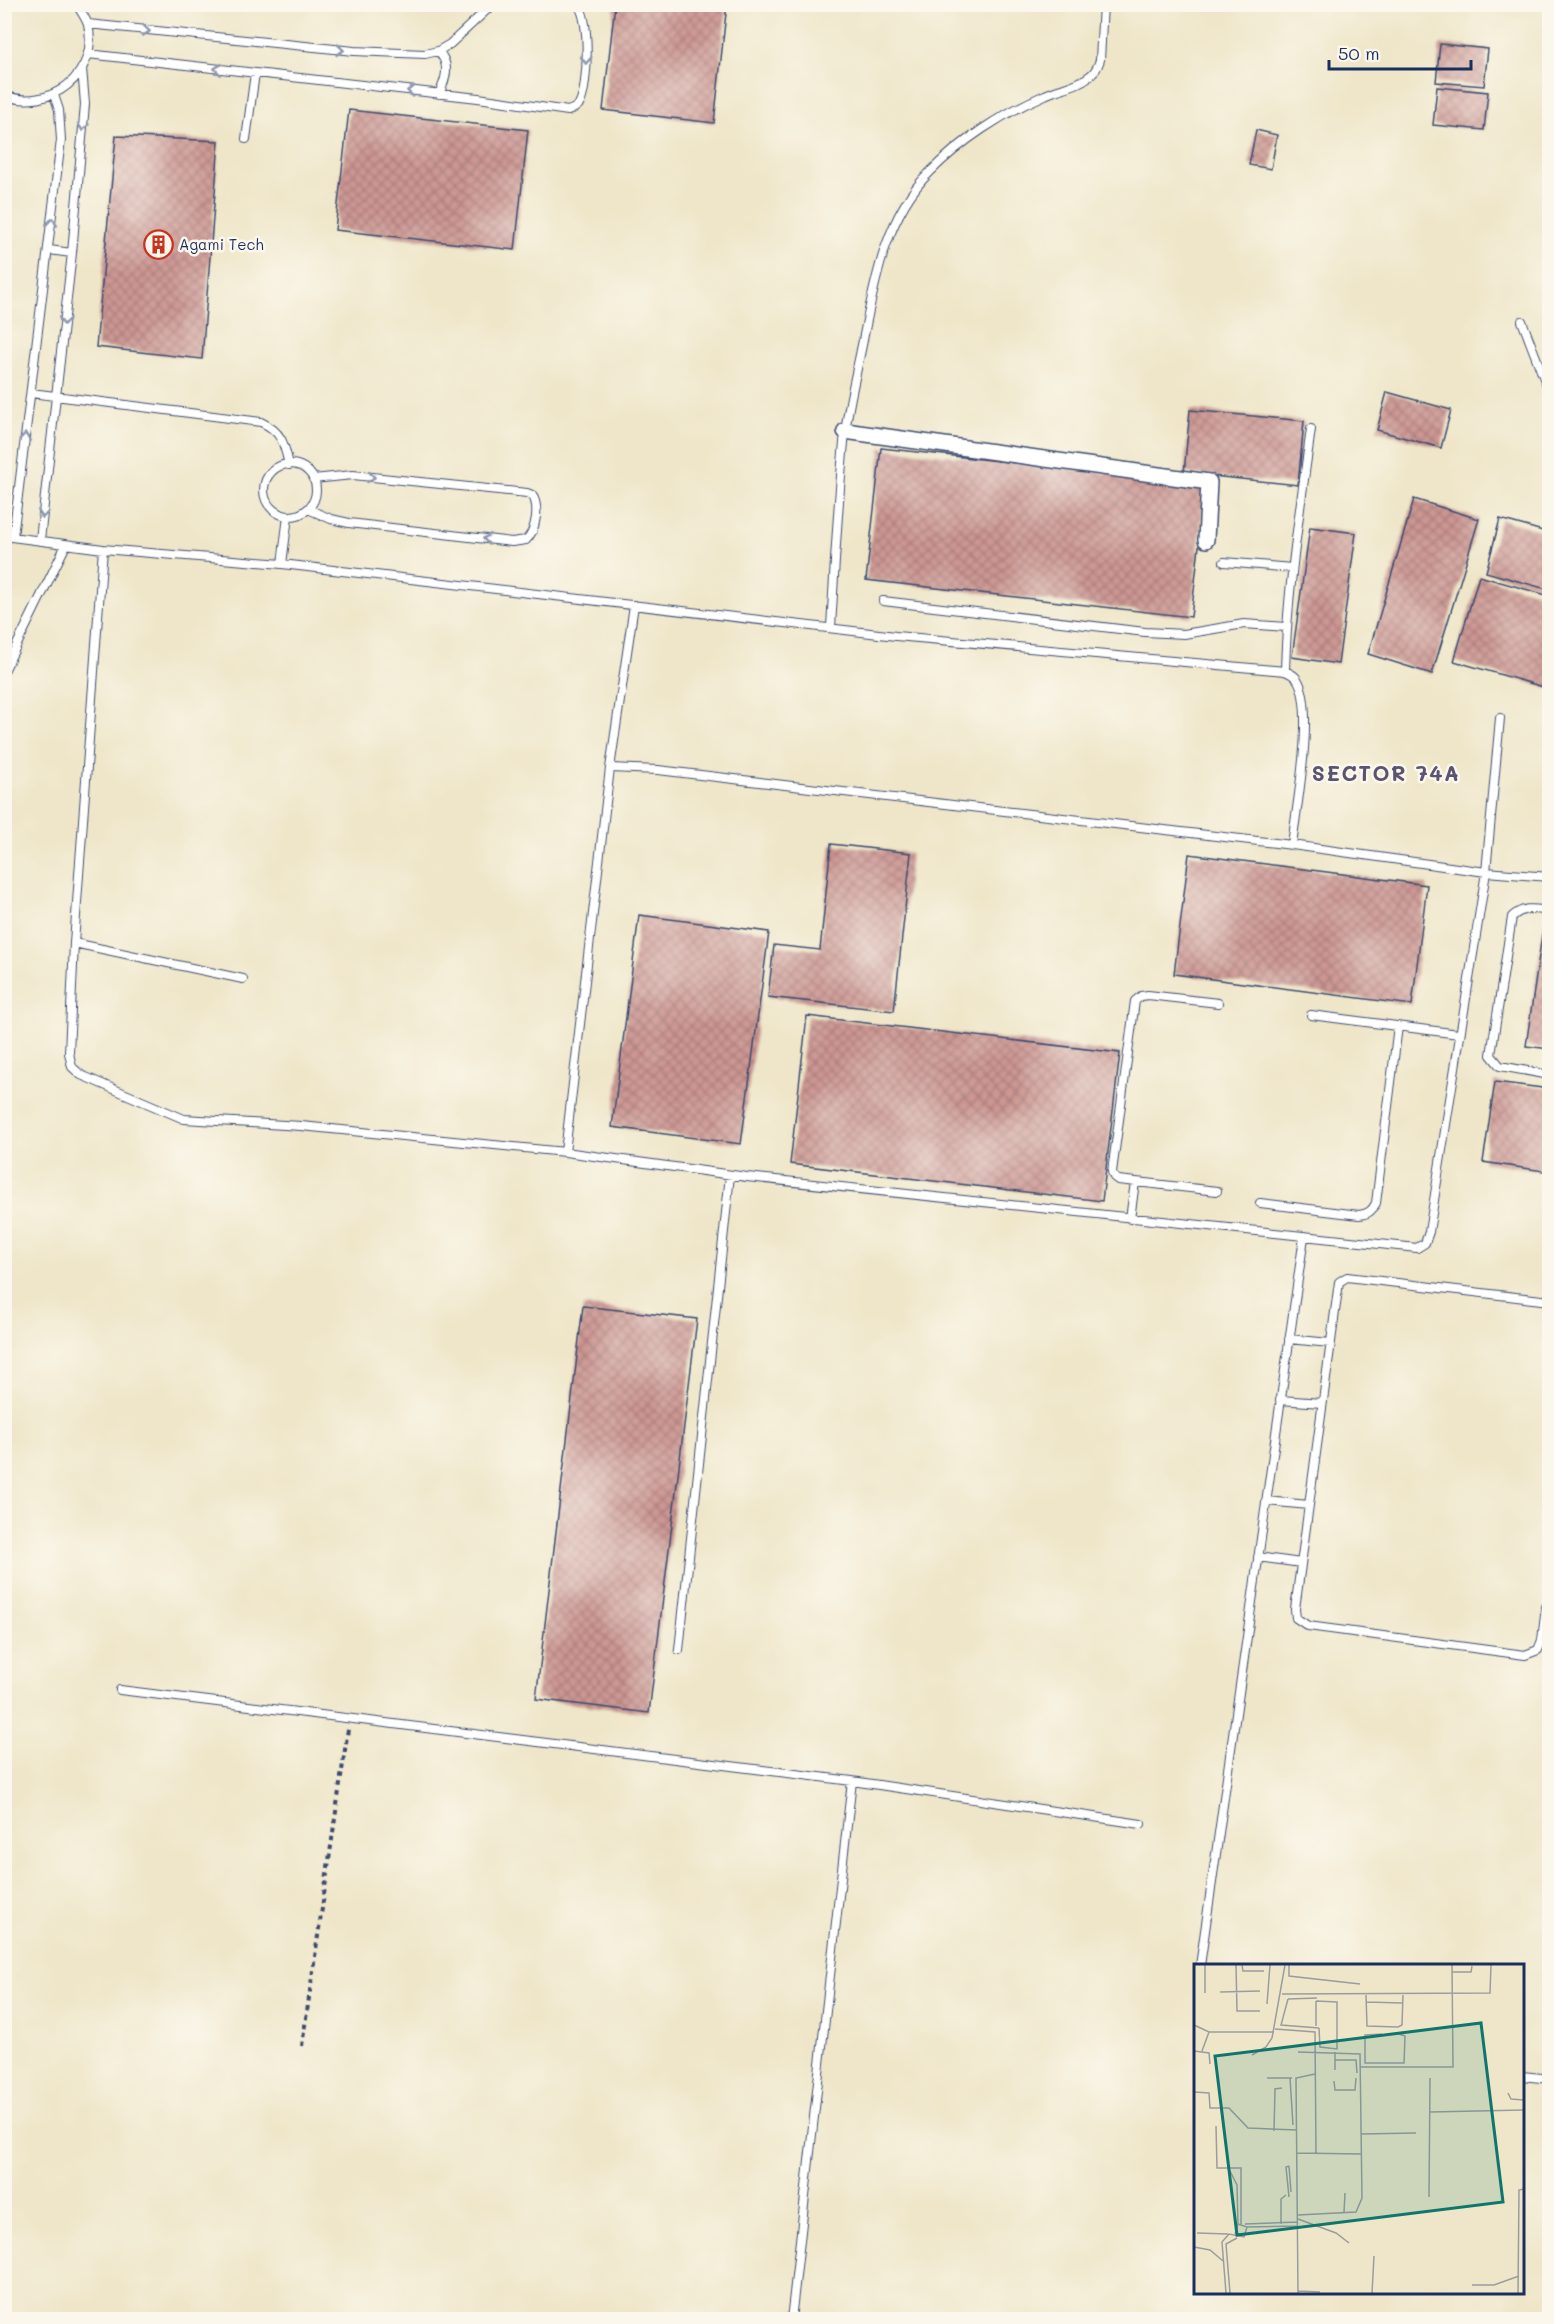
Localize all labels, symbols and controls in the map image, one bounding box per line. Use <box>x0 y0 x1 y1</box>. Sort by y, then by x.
one-way arrow <box>141 24 150 37</box>
scale bar <box>1329 33 1472 71</box>
text: 50 m <box>1338 41 1380 65</box>
one-way arrow <box>335 43 344 56</box>
one-way arrow <box>580 56 593 65</box>
one-way arrow <box>213 63 222 75</box>
one-way arrow <box>407 85 416 98</box>
one-way arrow <box>77 122 90 131</box>
one-way arrow <box>45 218 58 227</box>
building icon: Agami Tech <box>142 228 174 260</box>
place label: Agami Tech <box>179 234 264 254</box>
one-way arrow <box>58 316 71 325</box>
one-way arrow <box>19 432 31 441</box>
one-way arrow <box>367 470 376 483</box>
one-way arrow <box>37 510 50 519</box>
one-way arrow <box>483 533 492 546</box>
district label: SECTOR 74A <box>1312 759 1460 786</box>
inset map <box>1194 1964 1524 2294</box>

